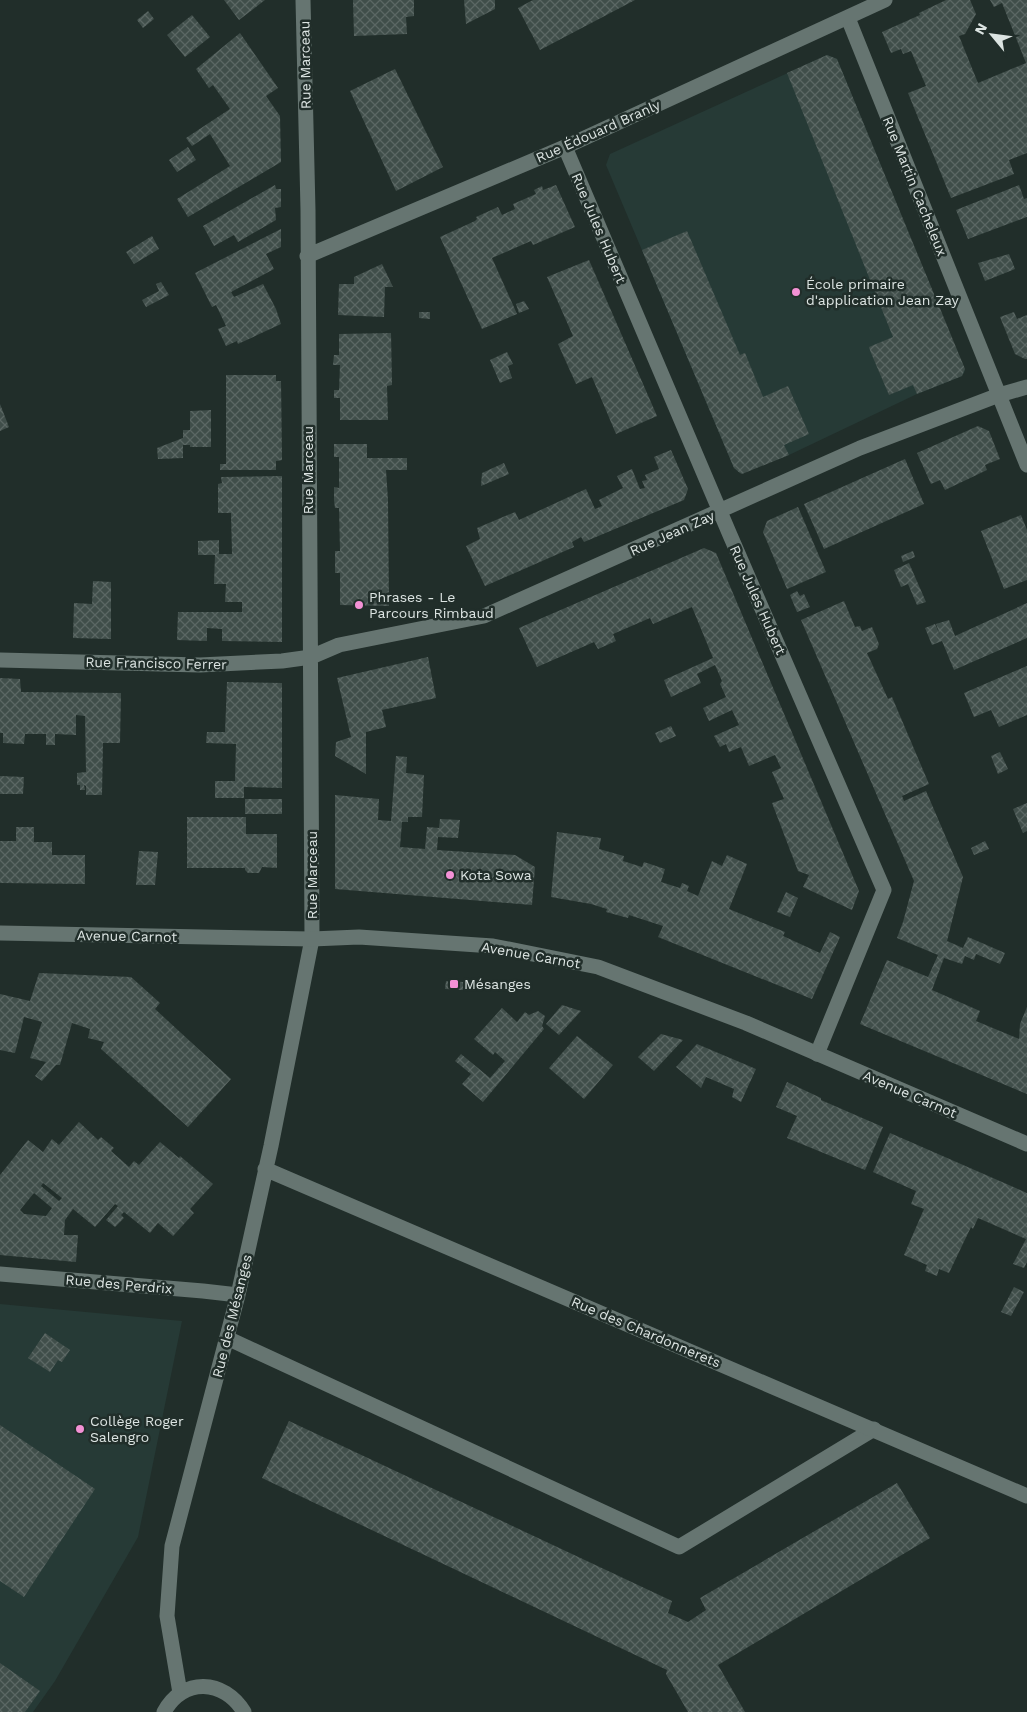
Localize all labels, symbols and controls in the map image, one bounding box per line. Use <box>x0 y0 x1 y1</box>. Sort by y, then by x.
north arrow <box>967 10 1017 60</box>
text: N <box>971 20 990 37</box>
street label: Rue Marceau <box>296 21 314 109</box>
street label: Rue Édouard Branly <box>533 96 663 166</box>
street label: Rue Martin Cacheleux <box>880 114 950 258</box>
street label: Rue Jules Hubert <box>569 171 629 286</box>
place label: École primaire d'application Jean Zay <box>806 276 960 308</box>
marker: École primaire d'application Jean Zay <box>790 286 802 298</box>
street label: Rue Marceau <box>300 426 316 514</box>
street label: Rue Jean Zay <box>627 507 718 559</box>
street label: Rue Jules Hubert <box>727 543 789 657</box>
place label: Phrases - Le Parcours Rimbaud <box>369 589 494 621</box>
marker: Phrases - Le Parcours Rimbaud <box>353 599 365 611</box>
street label: Rue Francisco Ferrer <box>85 654 227 672</box>
street label: Rue Marceau <box>304 831 320 919</box>
place label: Kota Sowa <box>460 867 532 883</box>
marker: Kota Sowa <box>444 869 456 881</box>
street label: Avenue Carnot <box>77 927 177 945</box>
street label: Avenue Carnot <box>480 938 582 972</box>
place label: Mésanges <box>464 976 531 992</box>
marker: Mésanges <box>448 978 460 990</box>
street label: Avenue Carnot <box>861 1067 959 1121</box>
street label: Rue des Mésanges <box>209 1253 255 1379</box>
street label: Rue des Perdrix <box>65 1271 173 1297</box>
street label: Rue des Chardonnerets <box>569 1293 723 1371</box>
place label: Collège Roger Salengro <box>90 1413 184 1445</box>
marker: Collège Roger Salengro <box>74 1423 86 1435</box>

